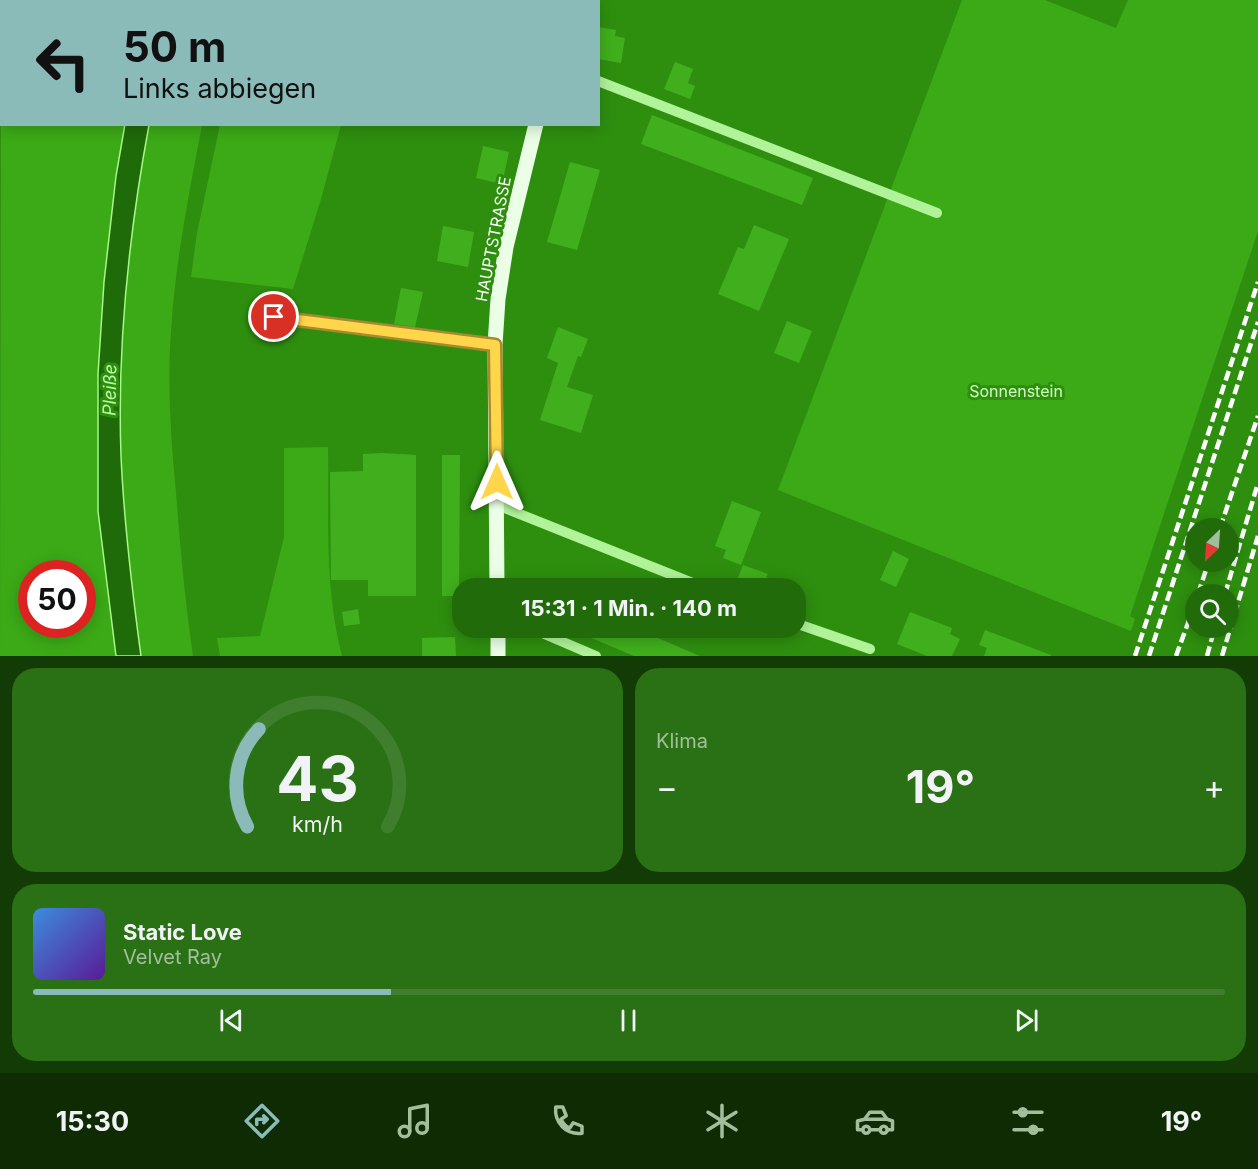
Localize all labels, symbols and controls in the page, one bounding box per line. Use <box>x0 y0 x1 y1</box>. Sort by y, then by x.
text: 50 m <box>123 21 226 72</box>
icon: left <box>24 24 102 102</box>
text: Links abbiegen <box>123 72 316 105</box>
street label: HAUPTSTRASSE <box>471 175 515 303</box>
pin <box>248 291 299 342</box>
icon: arrive <box>257 300 290 333</box>
water label: Pleiße <box>99 364 120 416</box>
park label: Sonnenstein <box>969 381 1063 401</box>
position arrow <box>465 450 529 514</box>
north arrow <box>1185 518 1239 572</box>
map controls <box>1185 518 1239 638</box>
speed limit sign: 50 <box>18 560 96 638</box>
button: search <box>1185 584 1239 638</box>
text: 15:31 · 1 Min. · 140 m <box>521 595 737 621</box>
text: Klima <box>656 729 708 753</box>
text: 43 <box>276 741 359 816</box>
text: 19° <box>906 759 975 814</box>
text: − <box>656 767 678 807</box>
text: + <box>1203 767 1225 807</box>
text: km/h <box>292 811 343 837</box>
text: Static Love <box>123 919 242 945</box>
text: Velvet Ray <box>123 945 222 969</box>
icon: previous <box>215 1004 248 1037</box>
icon: pause <box>612 1004 645 1037</box>
icon: next <box>1010 1004 1043 1037</box>
icon: directions <box>241 1100 283 1142</box>
icon: music <box>394 1100 436 1142</box>
icon: phone <box>547 1100 589 1142</box>
icon: climate <box>701 1100 743 1142</box>
icon: car <box>854 1100 896 1142</box>
icon: filters <box>1007 1100 1049 1142</box>
text: 15:30 <box>56 1105 129 1138</box>
text: 19° <box>1161 1105 1202 1138</box>

